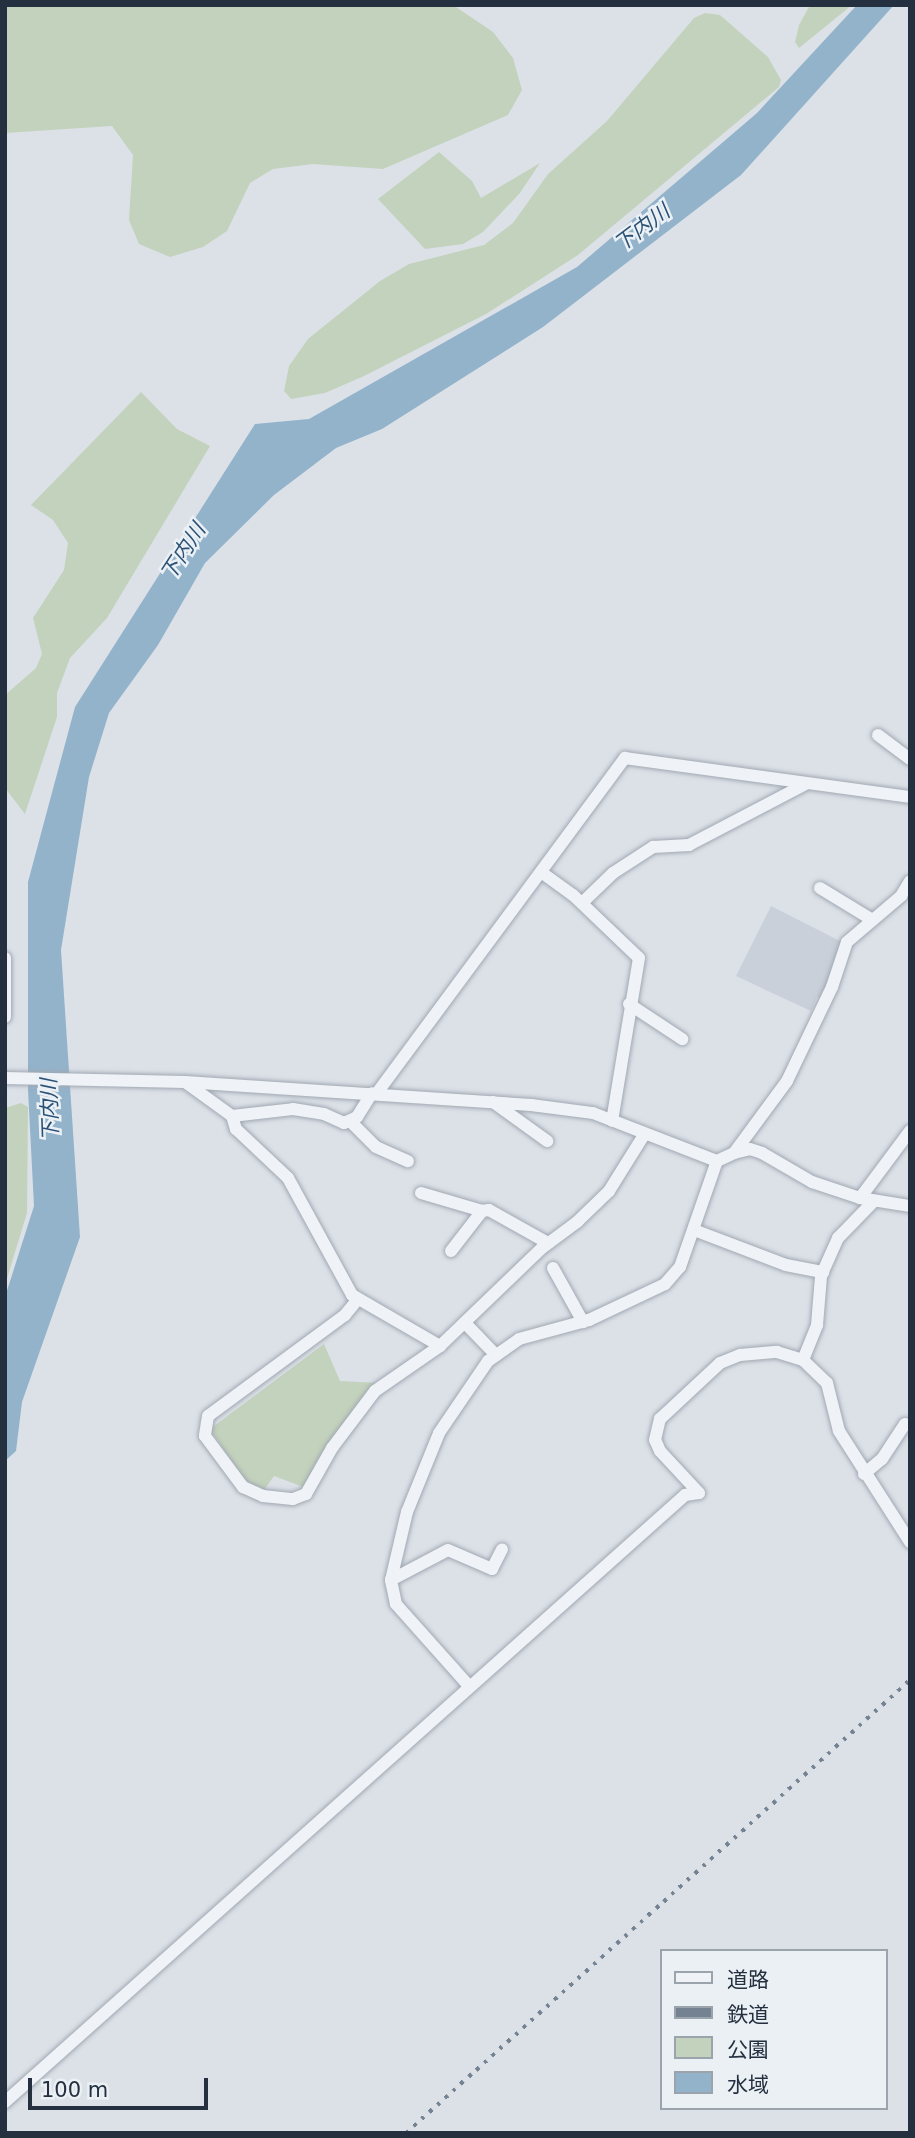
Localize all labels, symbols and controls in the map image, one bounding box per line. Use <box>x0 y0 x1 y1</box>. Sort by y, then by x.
water label: 下内川 <box>609 199 675 257</box>
water label: 下内川 <box>155 519 211 585</box>
water label: 下内川 <box>36 1078 64 1142</box>
legend <box>660 1949 887 2110</box>
text: 道路 <box>727 1968 769 1992</box>
text: 鉄道 <box>727 2003 769 2027</box>
text: 公園 <box>727 2038 769 2062</box>
scale bar <box>32 2064 212 2108</box>
text: 水域 <box>727 2073 769 2097</box>
text: 100 m <box>41 2078 108 2102</box>

